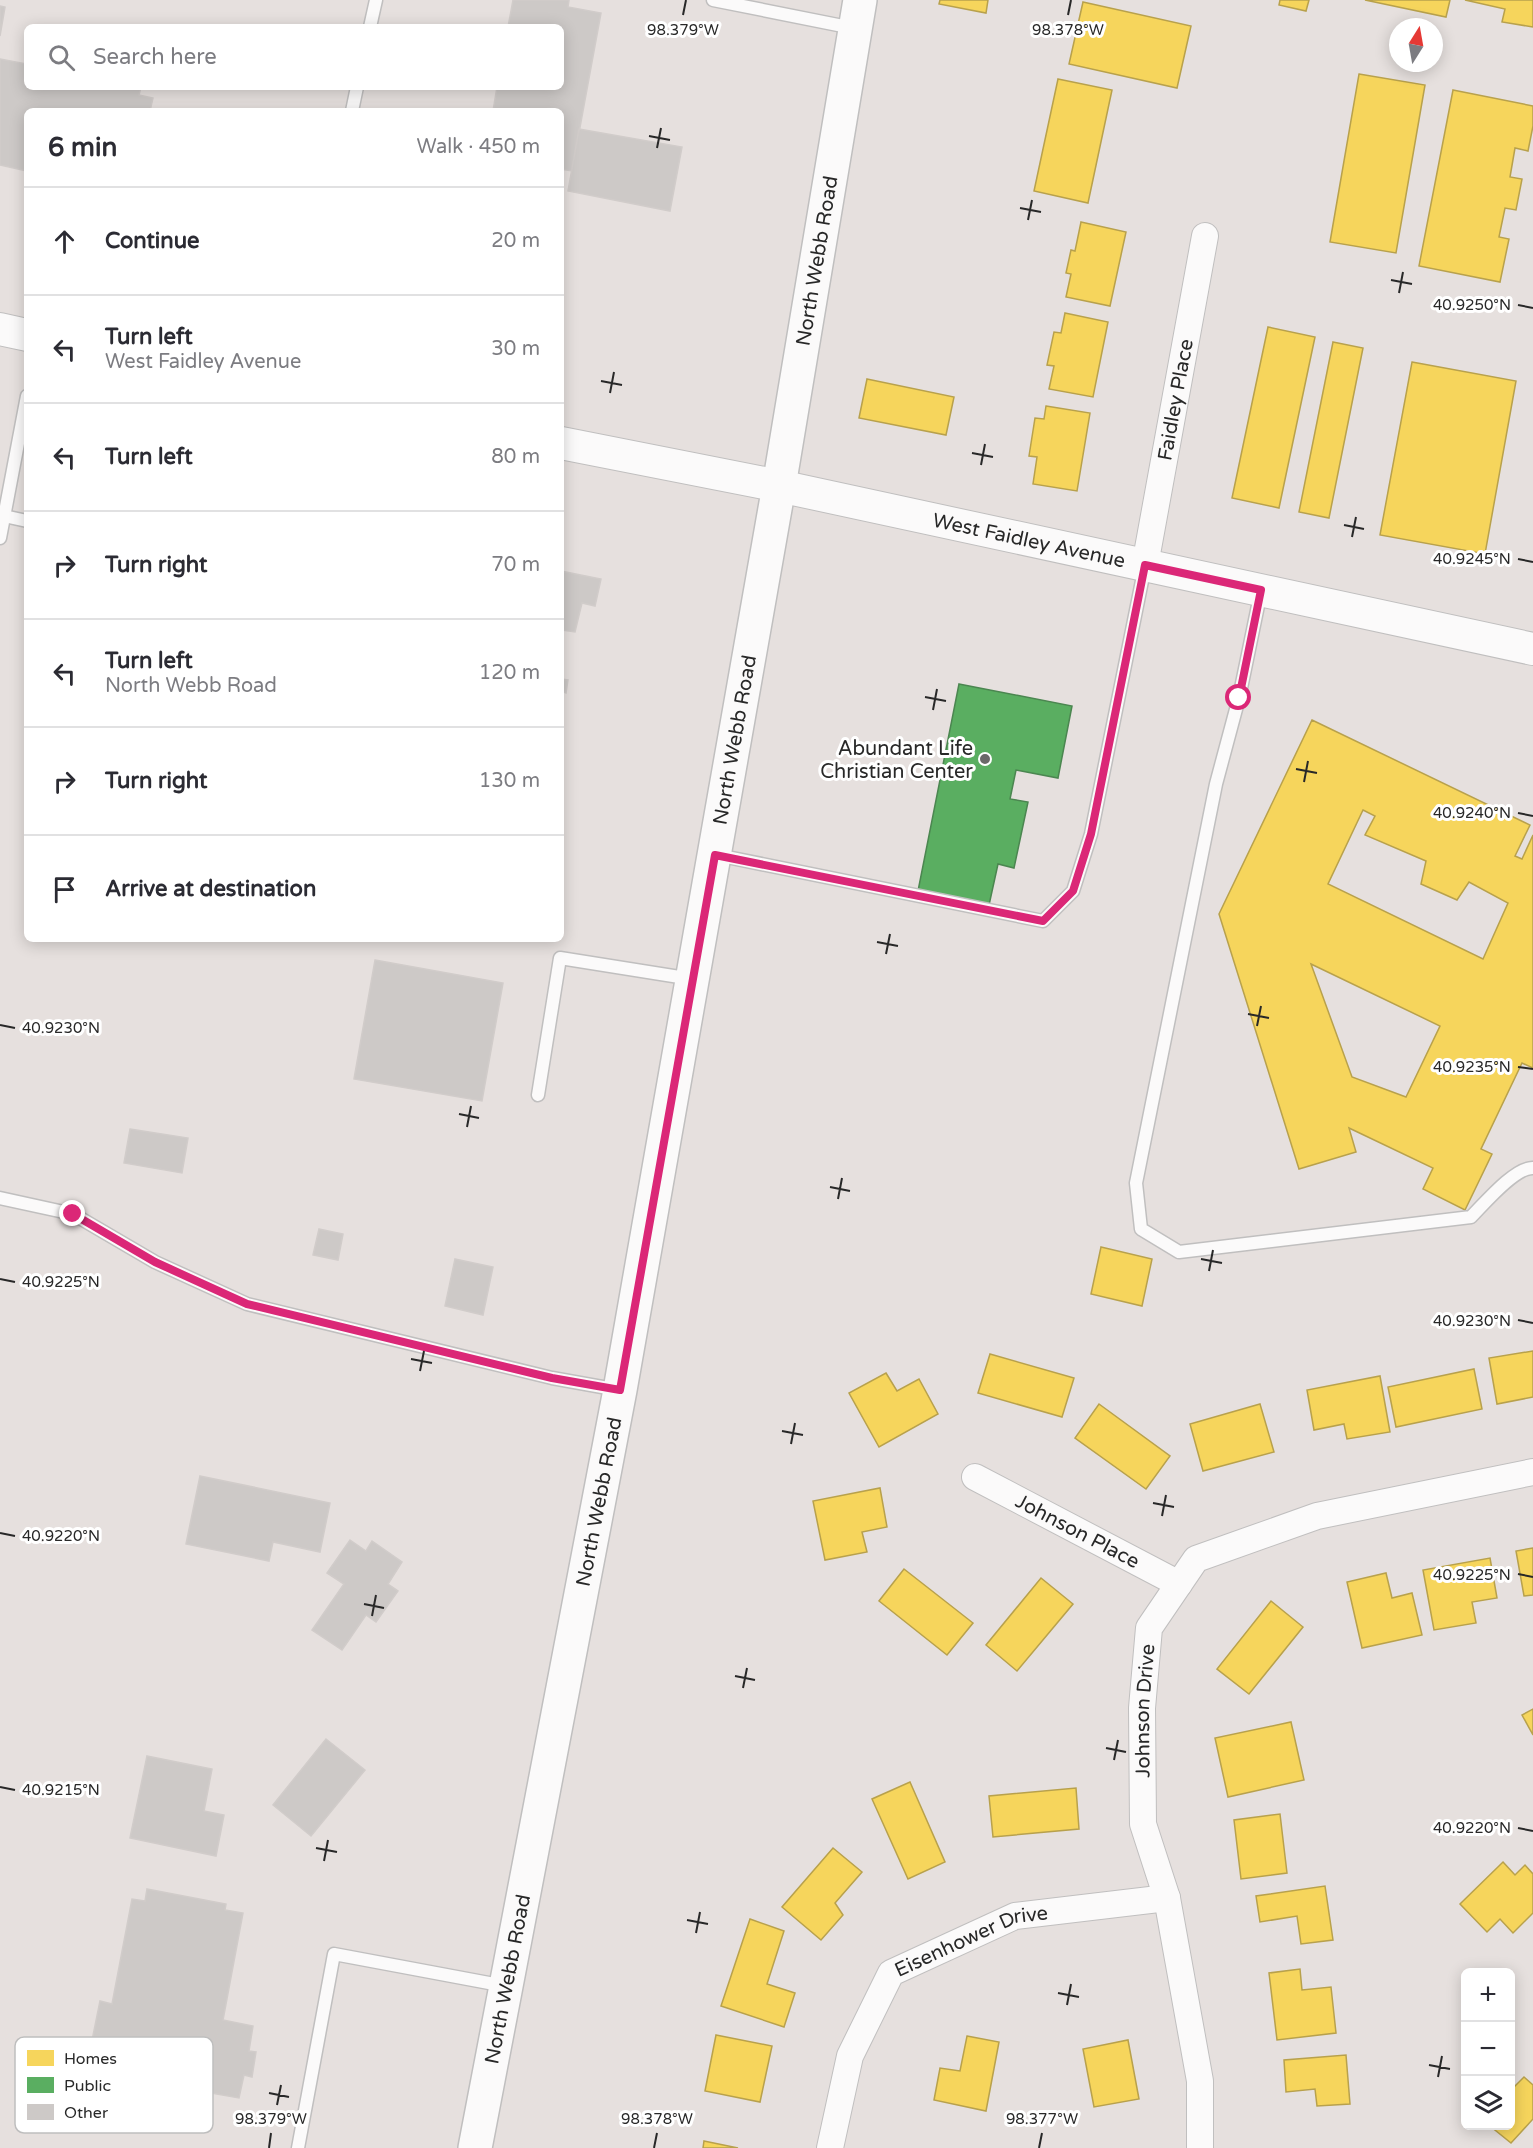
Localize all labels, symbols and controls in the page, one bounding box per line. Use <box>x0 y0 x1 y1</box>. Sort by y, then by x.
north arrow <box>1389 18 1443 72</box>
text: 98.379°W <box>647 21 719 39</box>
text: 98.378°W <box>1032 21 1104 39</box>
search box <box>24 24 564 90</box>
icon: search <box>45 41 78 74</box>
text: Search here <box>93 44 217 70</box>
text: 6 min <box>48 132 117 163</box>
text: Walk · 450 m <box>417 135 540 159</box>
street label: North Webb Road <box>792 174 844 348</box>
icon: ahead <box>48 225 81 258</box>
text: Continue <box>105 228 200 254</box>
text: 20 m <box>491 229 540 253</box>
text: 40.9250°N <box>1433 296 1511 314</box>
text: Turn left <box>105 324 193 350</box>
icon: left <box>48 333 81 366</box>
text: 30 m <box>491 337 540 361</box>
street label: Faidley Place <box>1153 337 1199 463</box>
text: West Faidley Avenue <box>105 350 301 374</box>
icon: left <box>48 441 81 474</box>
text: Turn left <box>105 444 193 470</box>
text: 80 m <box>491 445 540 469</box>
street label: West Faidley Avenue <box>930 509 1127 573</box>
icon: right <box>48 549 81 582</box>
text: 40.9245°N <box>1433 550 1511 568</box>
text: Turn right <box>105 552 207 578</box>
text: 70 m <box>491 553 540 577</box>
text: Turn left <box>105 648 193 674</box>
street label: North Webb Road <box>709 653 762 827</box>
icon: left <box>48 657 81 690</box>
text: 120 m <box>479 661 540 685</box>
text: North Webb Road <box>105 674 277 698</box>
route start <box>1225 684 1251 710</box>
place label: Abundant Life Christian Center <box>820 737 973 784</box>
marker: Abundant Life Christian Center <box>978 752 992 766</box>
icon: right <box>48 765 81 798</box>
text: Turn right <box>105 768 207 794</box>
text: 130 m <box>479 769 540 793</box>
text: 40.9240°N <box>1433 804 1511 822</box>
icon: arrive <box>48 873 81 906</box>
text: Arrive at destination <box>105 876 316 902</box>
text: 40.9230°N <box>22 1019 100 1037</box>
text: 40.9235°N <box>1433 1058 1511 1076</box>
route end <box>59 1200 85 1226</box>
text: 40.9225°N <box>22 1273 100 1291</box>
text: 40.9230°N <box>1433 1312 1511 1330</box>
street label: North Webb Road <box>572 1415 628 1589</box>
street label: Johnson Place <box>1011 1489 1143 1574</box>
text: 40.9220°N <box>22 1527 100 1545</box>
text: 40.9225°N <box>1433 1566 1511 1584</box>
street label: Johnson Drive <box>1131 1643 1161 1778</box>
text: 40.9215°N <box>22 1781 100 1799</box>
text: 40.9220°N <box>1433 1819 1511 1837</box>
street label: North Webb Road <box>480 1892 536 2066</box>
street label: Eisenhower Drive <box>891 1901 1049 1983</box>
map controls <box>1461 1968 1515 2130</box>
button: + <box>1461 1968 1515 2022</box>
button: − <box>1461 2022 1515 2076</box>
legend <box>15 2037 213 2133</box>
text: Homes <box>64 2049 117 2069</box>
text: Public <box>64 2076 111 2096</box>
button: layers <box>1461 2076 1515 2130</box>
text: Other <box>64 2103 109 2123</box>
text: 98.379°W <box>235 2110 307 2128</box>
text: 98.378°W <box>621 2110 693 2128</box>
text: 98.377°W <box>1006 2110 1078 2128</box>

